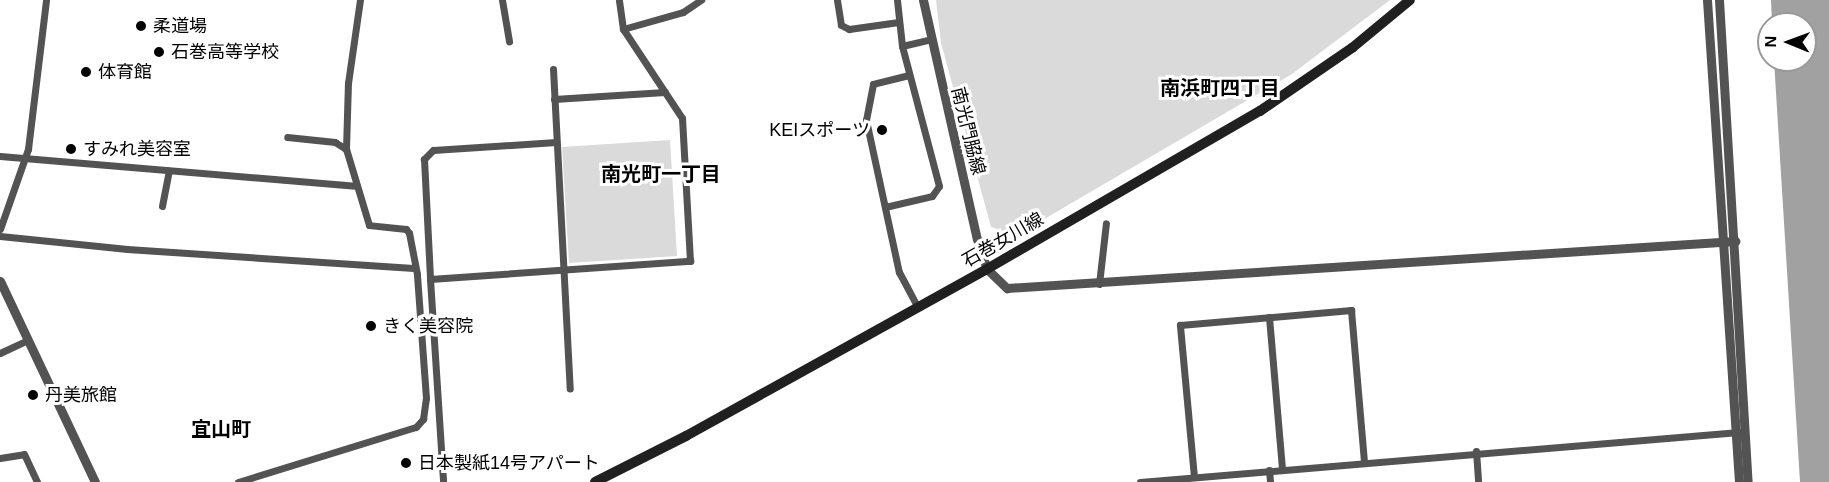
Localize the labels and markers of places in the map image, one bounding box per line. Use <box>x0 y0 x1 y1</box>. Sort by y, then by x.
place label: 柔道場 <box>153 15 207 37</box>
marker: 柔道場 <box>134 19 148 33</box>
place label: 石巻高等学校 <box>171 41 279 63</box>
marker: 石巻高等学校 <box>152 45 166 59</box>
place label: 体育館 <box>98 61 152 83</box>
marker: 体育館 <box>79 65 93 79</box>
place label: KEIスポーツ <box>769 119 870 141</box>
marker: KEIスポーツ <box>875 123 889 137</box>
place label: すみれ美容室 <box>83 138 191 160</box>
marker: すみれ美容室 <box>64 142 78 156</box>
place label: きく美容院 <box>383 315 473 337</box>
marker: きく美容院 <box>364 319 378 333</box>
place label: 丹美旅館 <box>45 384 117 406</box>
marker: 丹美旅館 <box>26 388 40 402</box>
place label: 日本製紙14号アパート <box>418 452 600 474</box>
marker: 日本製紙14号アパート <box>399 456 413 470</box>

